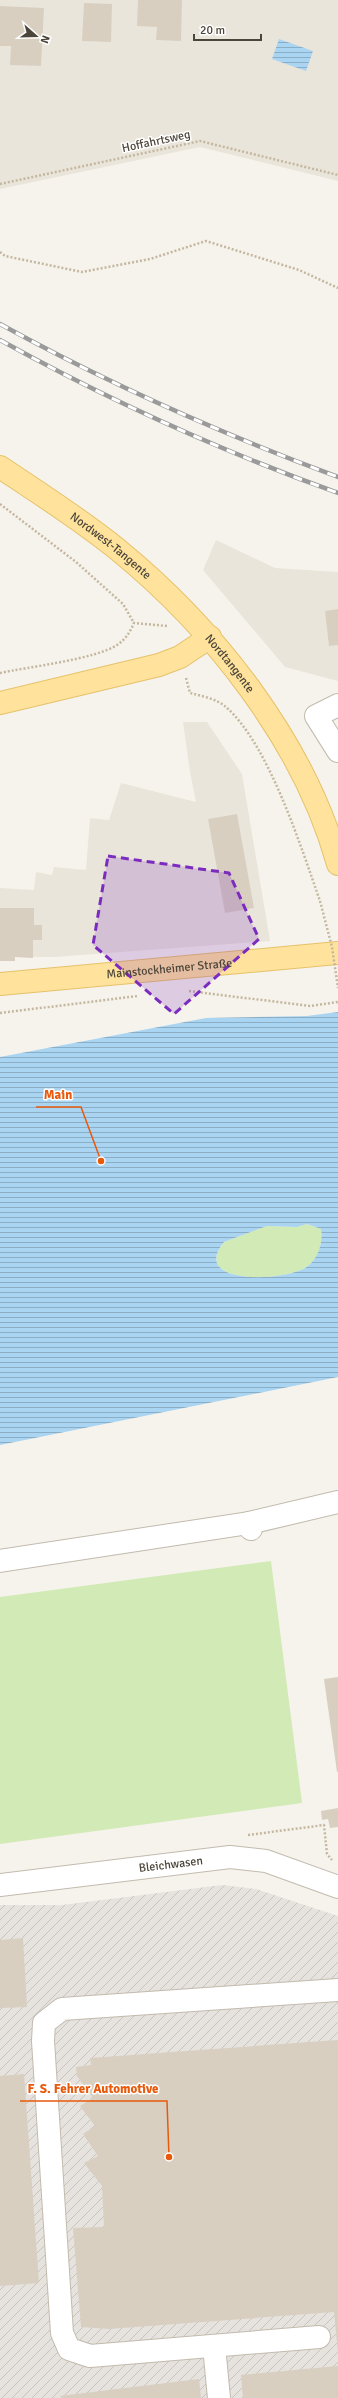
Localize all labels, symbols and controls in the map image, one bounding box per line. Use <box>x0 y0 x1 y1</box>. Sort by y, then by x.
north arrow <box>16 16 56 56</box>
scale bar <box>194 16 261 42</box>
text: 20 m <box>200 23 225 38</box>
text: N <box>38 33 52 45</box>
street label: Hoffahrtsweg <box>121 127 192 156</box>
street label: Nordwest-Tangente <box>67 509 154 583</box>
street label: Nordtangente <box>201 631 257 696</box>
street label: Mainstockheimer Straße <box>106 956 233 982</box>
callout: Main <box>36 1082 81 1107</box>
text: Main <box>44 1087 72 1103</box>
street label: Bleichwasen <box>138 1853 204 1876</box>
callout: F. S. Fehrer Automotive <box>20 2076 167 2101</box>
text: F. S. Fehrer Automotive <box>28 2081 159 2097</box>

